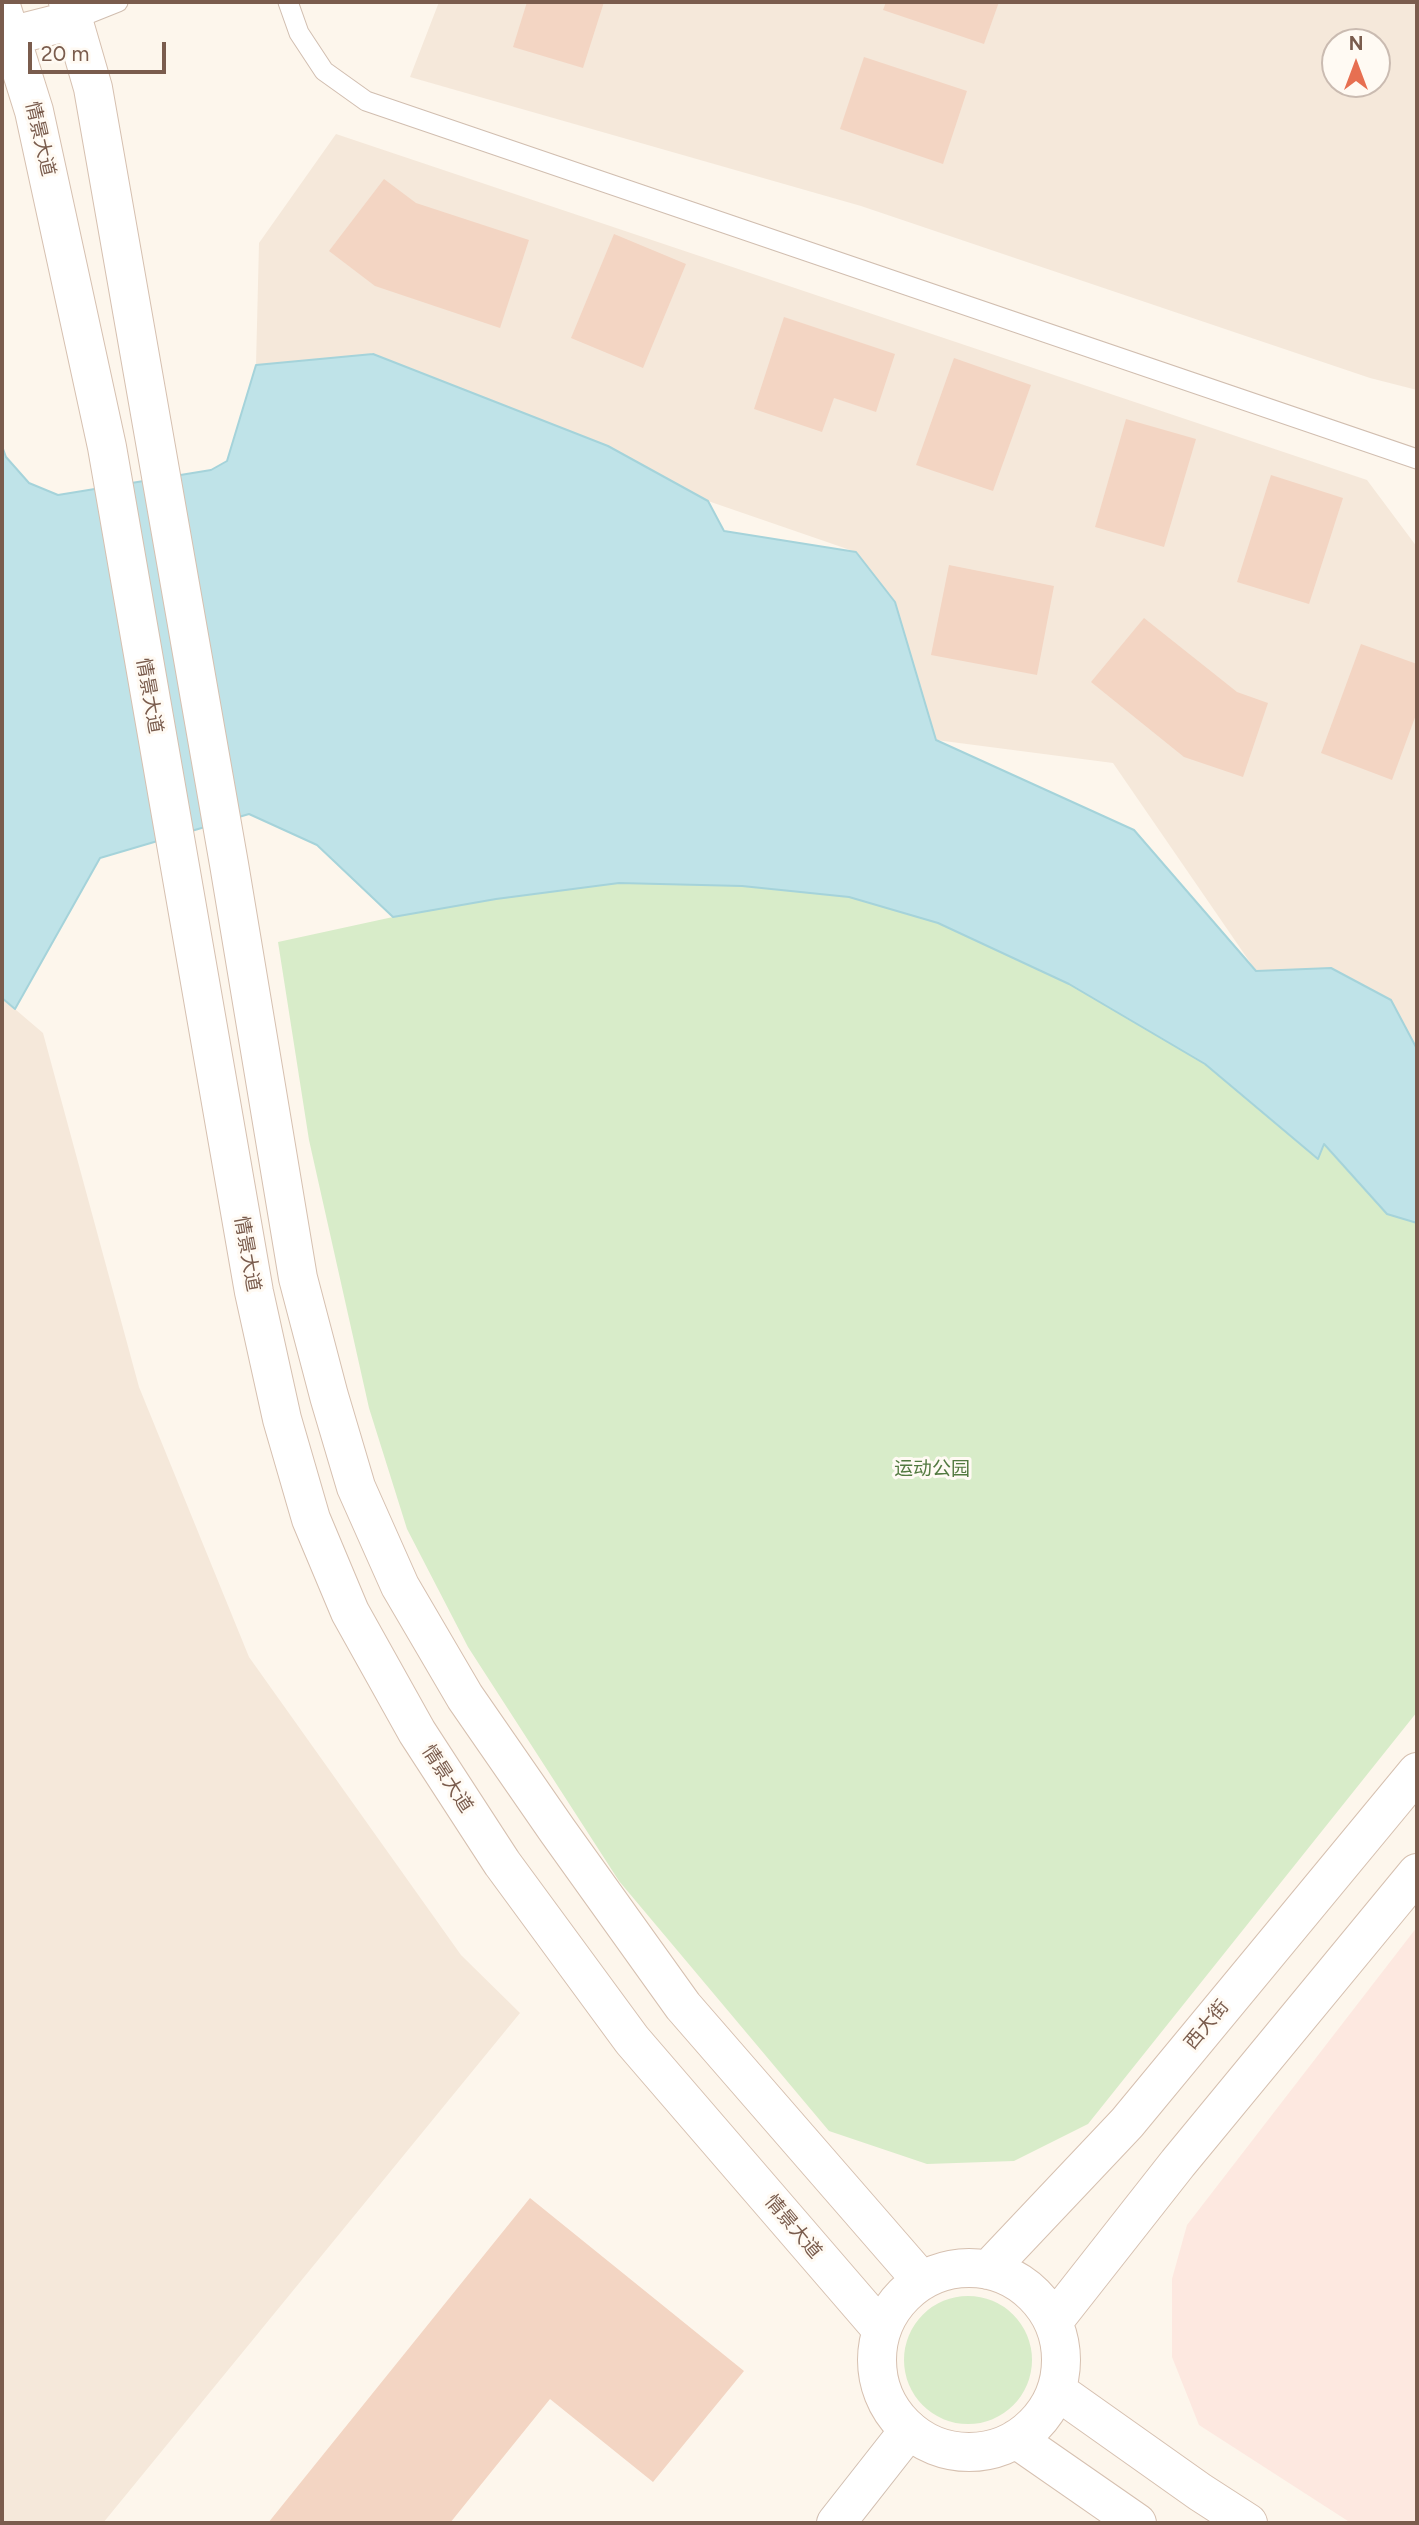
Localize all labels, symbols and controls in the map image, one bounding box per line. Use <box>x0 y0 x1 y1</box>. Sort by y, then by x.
scale bar <box>32 28 170 72</box>
north arrow <box>1321 28 1391 98</box>
text: N <box>1349 32 1363 55</box>
text: 20 m <box>41 41 89 66</box>
street label: 情景大道 <box>20 99 60 179</box>
street label: 情景大道 <box>131 657 167 735</box>
street label: 情景大道 <box>229 1215 265 1293</box>
park label: 运动公园 <box>894 1458 970 1480</box>
street label: 情景大道 <box>417 1741 477 1817</box>
street label: 西大街 <box>1180 1996 1234 2054</box>
street label: 情景大道 <box>760 2191 826 2263</box>

